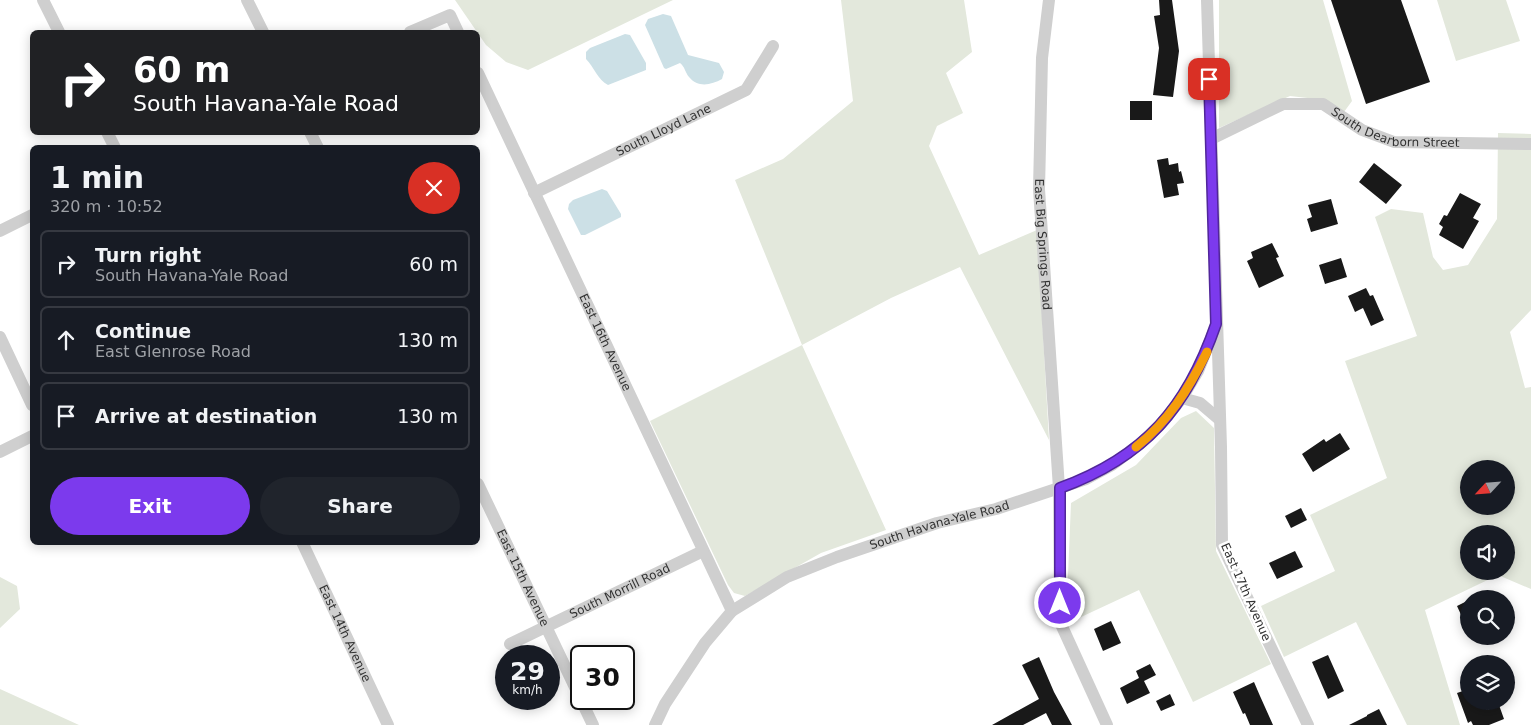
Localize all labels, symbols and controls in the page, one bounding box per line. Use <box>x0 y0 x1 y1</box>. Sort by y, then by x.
icon: right <box>50 50 115 115</box>
text: 60 m <box>133 50 230 90</box>
pin <box>1188 58 1230 100</box>
icon: arrive <box>1195 65 1223 93</box>
text: South Havana-Yale Road <box>133 91 399 116</box>
street label: South Lloyd Lane <box>614 101 713 159</box>
street label: South Dearborn Street <box>1329 104 1460 150</box>
text: 1 min <box>50 160 144 195</box>
button: close <box>408 162 460 214</box>
street label: East Big Springs Road <box>1032 178 1054 311</box>
text: 320 m · 10:52 <box>50 197 163 216</box>
text: Turn right <box>95 244 201 266</box>
icon: right <box>52 250 80 278</box>
text: 60 m <box>409 253 458 275</box>
text: South Havana-Yale Road <box>95 266 288 285</box>
street label: East 16th Avenue <box>576 292 634 393</box>
text: Continue <box>95 320 191 342</box>
icon: ahead <box>52 326 80 354</box>
text: 130 m <box>397 329 458 351</box>
text: East Glenrose Road <box>95 342 251 361</box>
icon: arrive <box>52 402 80 430</box>
text: Arrive at destination <box>95 405 317 427</box>
text: 130 m <box>397 405 458 427</box>
north arrow <box>1460 460 1515 515</box>
map controls <box>1460 460 1515 710</box>
button: Exit <box>50 477 250 535</box>
button: Share <box>260 477 460 535</box>
street label: South Havana-Yale Road <box>868 498 1011 552</box>
button: sound <box>1460 525 1515 580</box>
street label: East 15th Avenue <box>494 527 552 629</box>
street label: East 17th Avenue <box>1218 541 1274 643</box>
street label: South Morrill Road <box>567 561 673 621</box>
position arrow <box>1033 576 1085 628</box>
street label: East 14th Avenue <box>316 583 374 684</box>
button: search <box>1460 590 1515 645</box>
speed limit sign: 30 <box>570 645 635 710</box>
button: layers <box>1460 655 1515 710</box>
text: 29 <box>510 657 545 686</box>
text: km/h <box>512 683 543 697</box>

